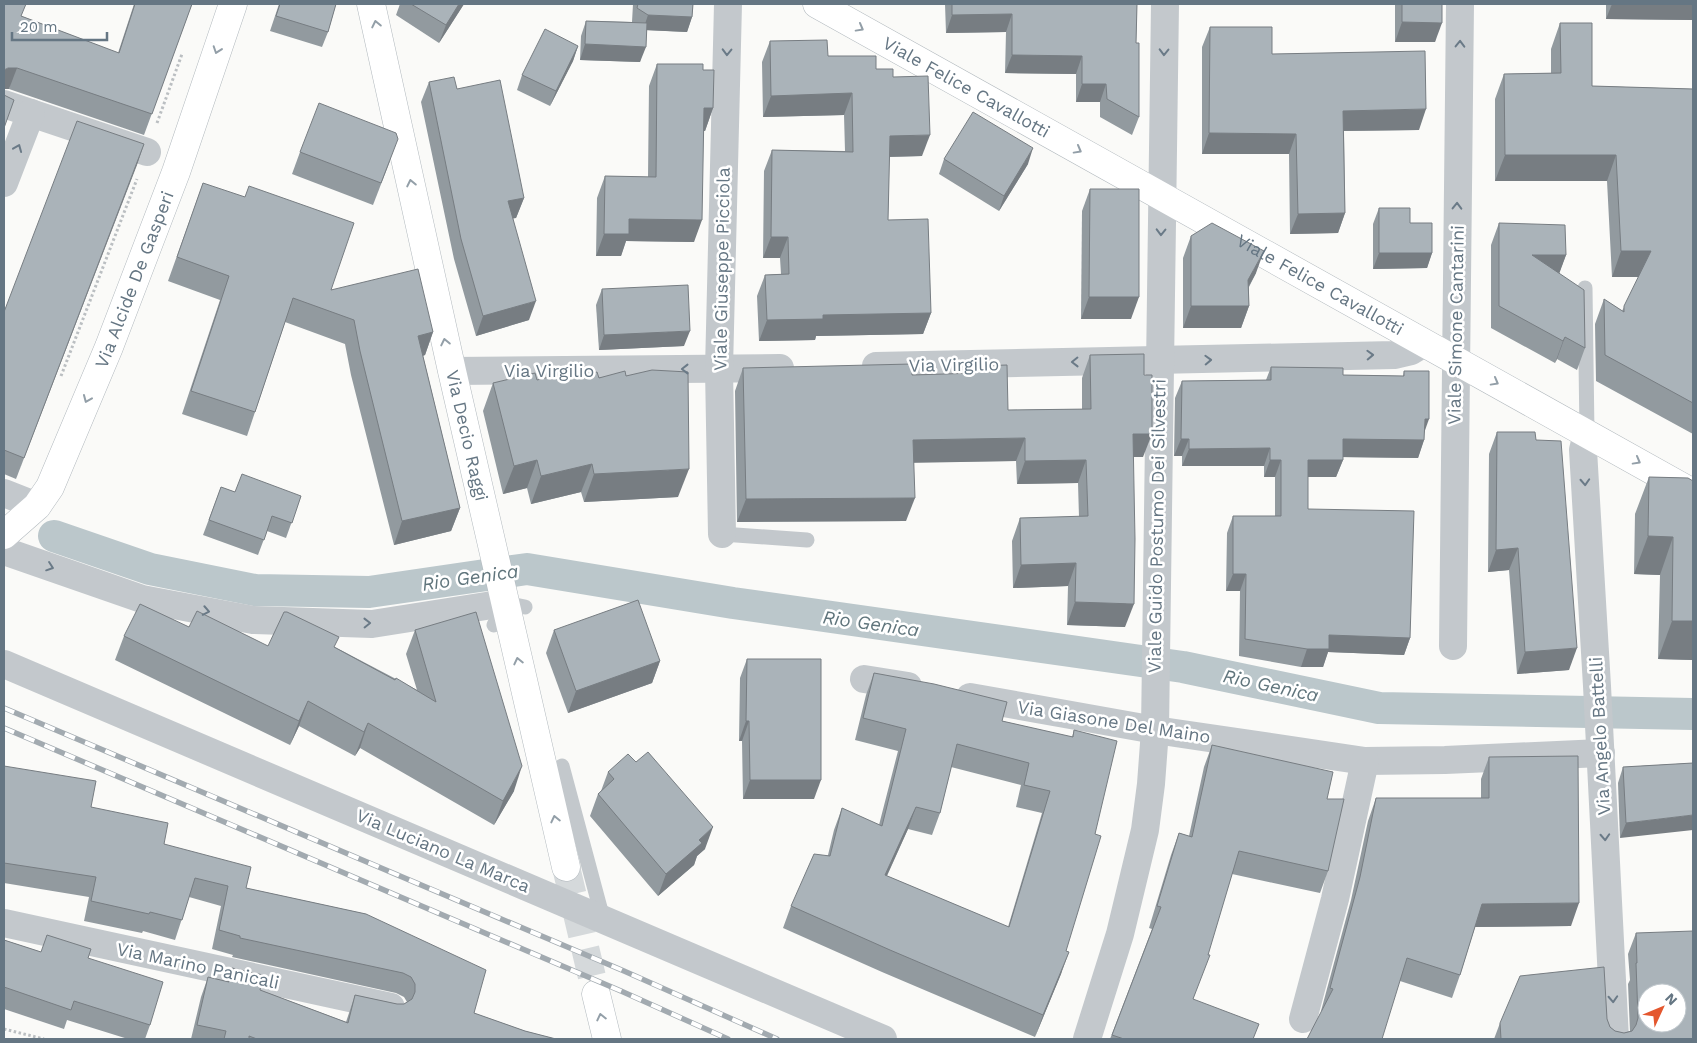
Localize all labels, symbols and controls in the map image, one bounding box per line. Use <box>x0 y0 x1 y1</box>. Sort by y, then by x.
scale bar <box>12 10 108 42</box>
text: 20 m <box>20 18 58 36</box>
one-way arrow <box>371 20 382 28</box>
one-way arrow <box>854 21 863 31</box>
street label: Viale Felice Cavallotti <box>879 32 1054 142</box>
one-way arrow <box>1455 40 1465 48</box>
one-way arrow <box>213 45 223 54</box>
one-way arrow <box>722 49 732 57</box>
one-way arrow <box>1159 49 1169 57</box>
one-way arrow <box>1072 143 1081 153</box>
one-way arrow <box>11 144 22 153</box>
street label: Viale Giuseppe Picciola <box>709 167 734 371</box>
one-way arrow <box>406 178 417 187</box>
street label: Via Alcide De Gasperi <box>90 188 178 371</box>
one-way arrow <box>1452 202 1463 210</box>
street label: Viale Simone Cantarini <box>1443 225 1468 425</box>
one-way arrow <box>1156 229 1166 237</box>
street label: Viale Felice Cavallotti <box>1233 229 1407 339</box>
one-way arrow <box>440 337 451 346</box>
one-way arrow <box>1366 350 1374 360</box>
street label: Via Virgilio <box>909 353 999 376</box>
one-way arrow <box>1204 354 1212 365</box>
one-way arrow <box>1071 357 1079 368</box>
street label: Via Virgilio <box>504 360 594 381</box>
one-way arrow <box>681 364 688 374</box>
street label: Via Decio Raggi <box>442 368 493 503</box>
one-way arrow <box>1489 376 1498 386</box>
street label: Viale Guido Postumo Dei Silvestri <box>1143 379 1170 673</box>
one-way arrow <box>83 394 94 403</box>
one-way arrow <box>1631 455 1640 465</box>
one-way arrow <box>1579 478 1590 486</box>
water label: Rio Genica <box>420 559 520 596</box>
one-way arrow <box>45 561 54 571</box>
water label: Rio Genica <box>821 605 921 642</box>
one-way arrow <box>201 606 210 616</box>
one-way arrow <box>364 618 372 629</box>
street label: Via Angelo Battelli <box>1585 656 1614 816</box>
one-way arrow <box>513 657 524 666</box>
water label: Rio Genica <box>1221 664 1321 707</box>
street label: Via Giasone Del Maino <box>1016 696 1212 747</box>
street label: Via Luciano La Marca <box>353 804 533 897</box>
one-way arrow <box>550 815 561 824</box>
one-way arrow <box>1599 833 1610 841</box>
street label: Via Marino Panicali <box>115 938 281 993</box>
north arrow <box>1637 983 1687 1033</box>
text: N <box>1662 990 1681 1008</box>
one-way arrow <box>1607 995 1618 1003</box>
one-way arrow <box>596 1012 607 1021</box>

